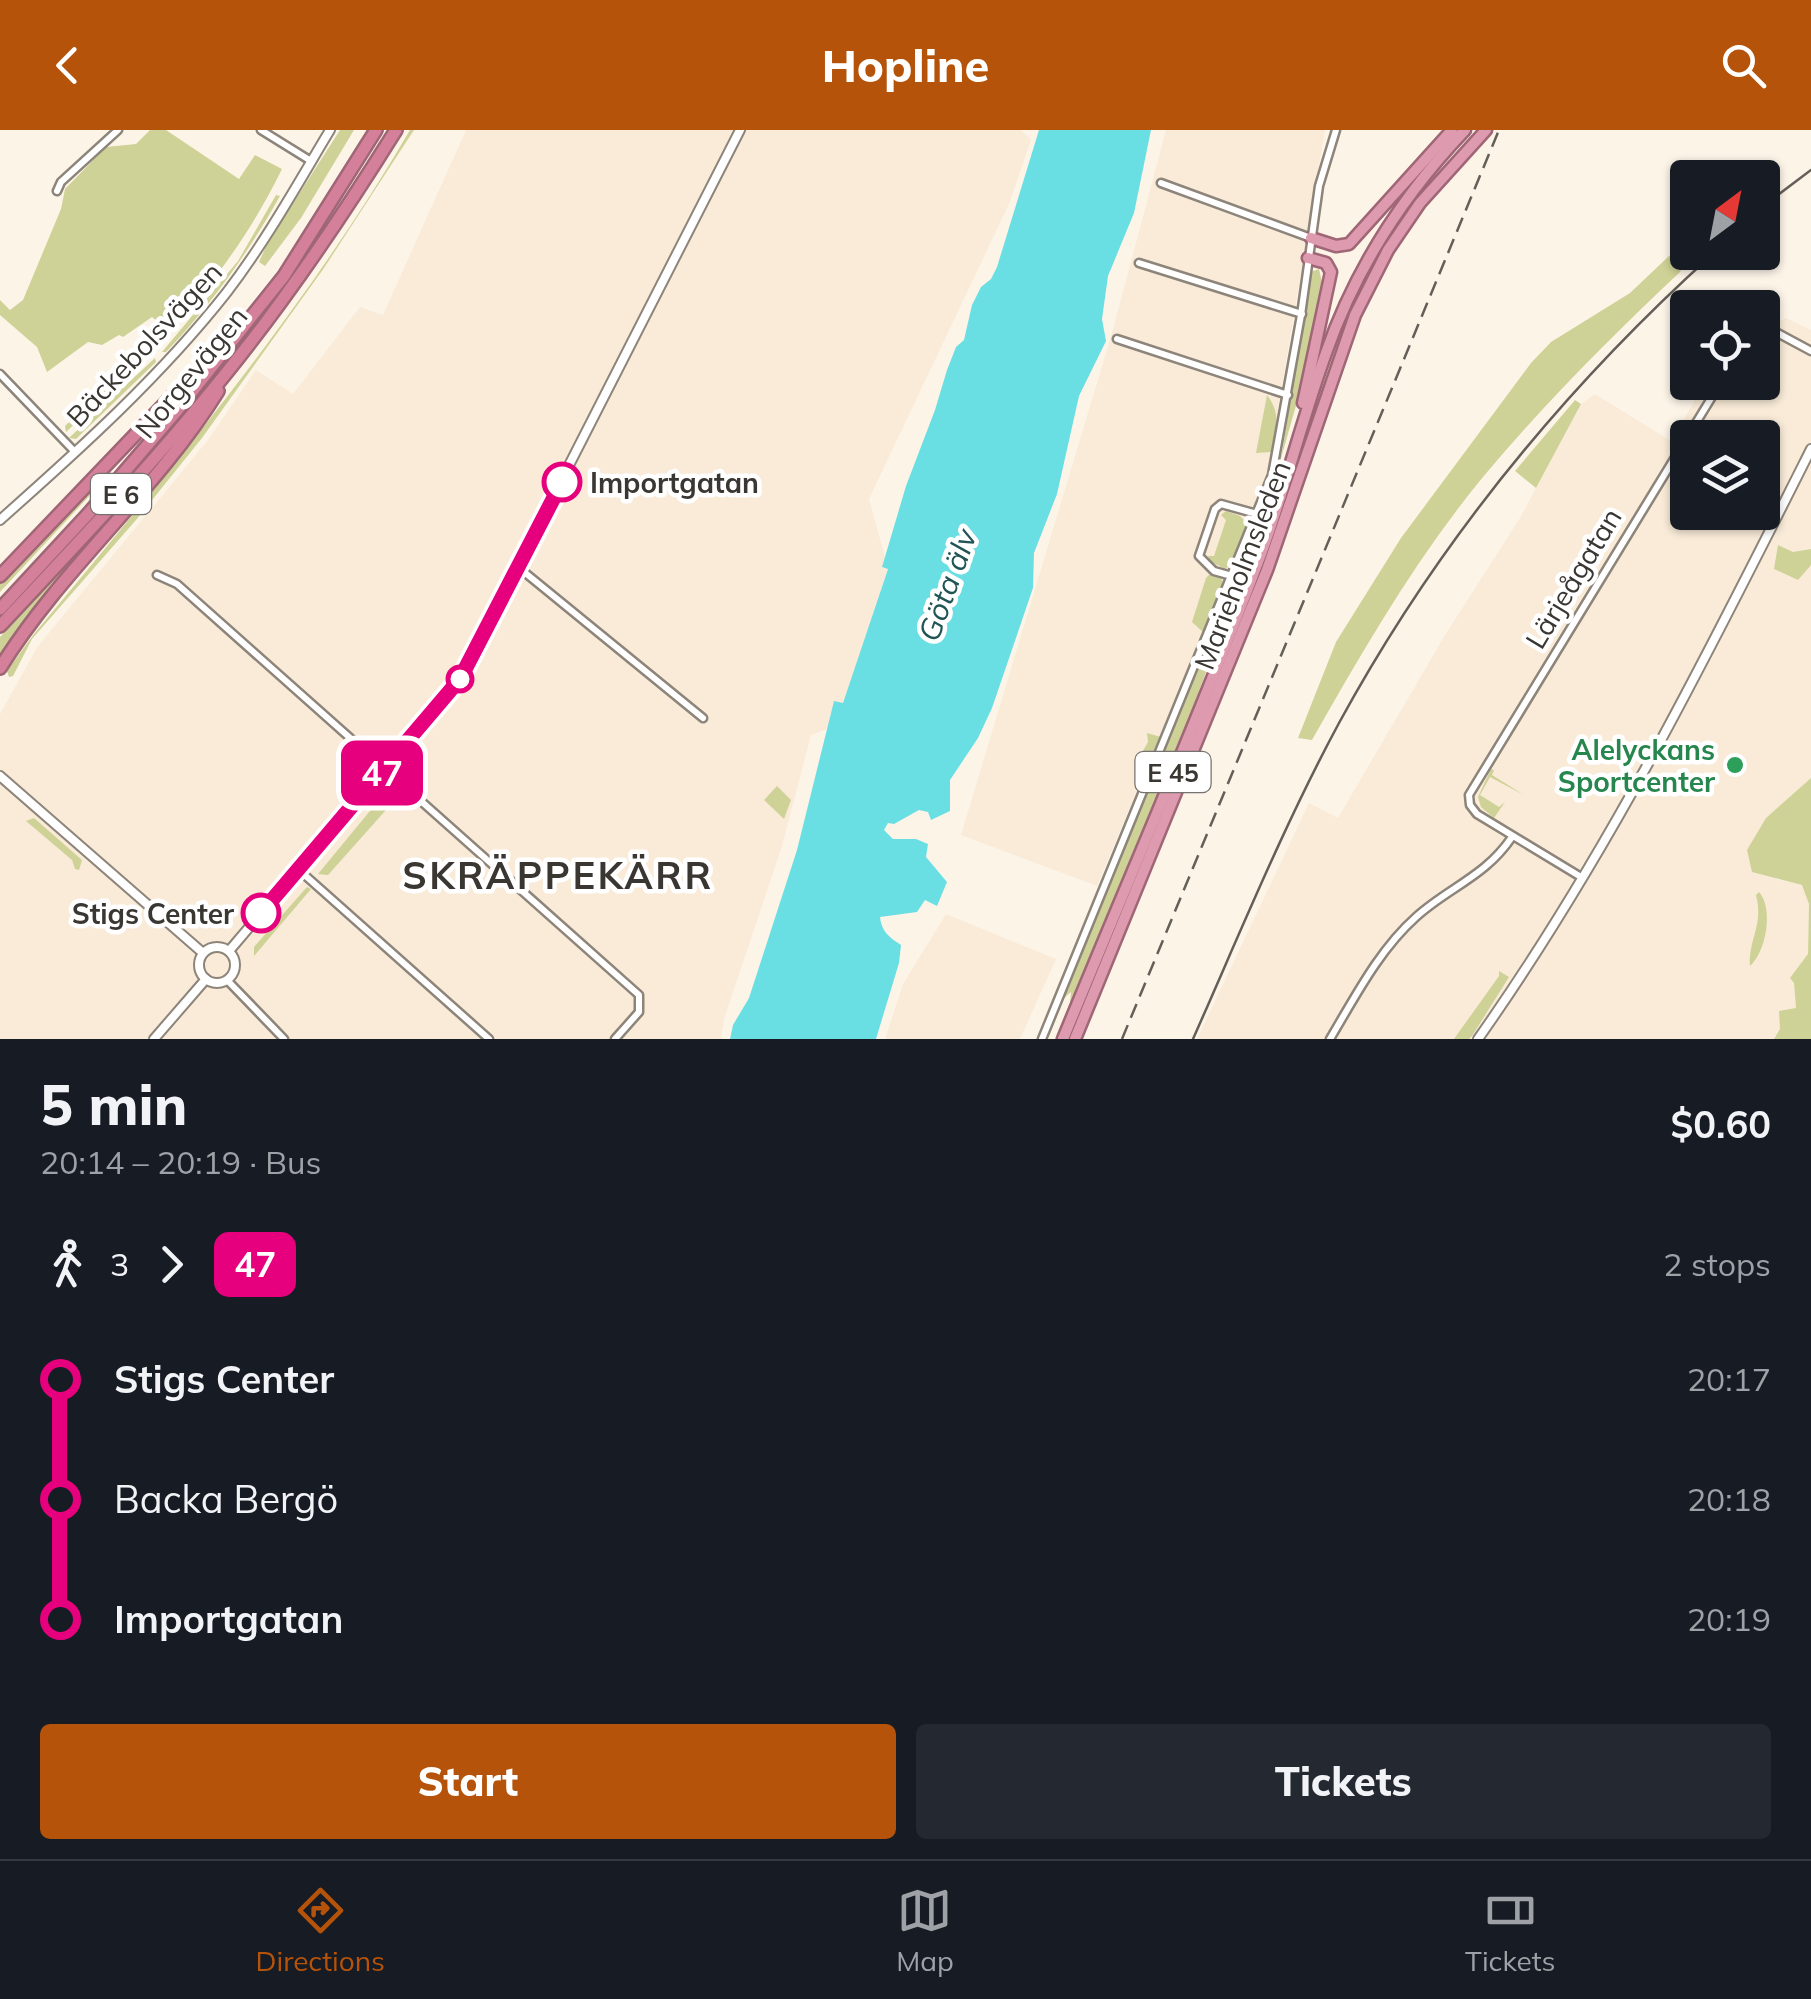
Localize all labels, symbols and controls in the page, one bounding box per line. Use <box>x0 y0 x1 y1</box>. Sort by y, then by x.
text: Hopline <box>822 37 989 93</box>
icon: back <box>40 38 95 93</box>
icon: search <box>1716 38 1771 93</box>
north arrow <box>1670 160 1780 270</box>
map controls <box>1670 160 1780 530</box>
street label: Bäckebolsvägen <box>59 254 229 434</box>
button: locate <box>1670 290 1780 400</box>
street label: Norgevägen <box>127 299 255 445</box>
button: layers <box>1670 420 1780 530</box>
street label: Marieholmsleden <box>1186 456 1298 674</box>
marker: Importgatan <box>543 463 581 501</box>
place label: Importgatan <box>590 465 759 500</box>
road number: E 6 <box>91 474 151 514</box>
street label: Lärjeågatan <box>1517 501 1629 655</box>
water label: Göta älv <box>909 523 985 646</box>
unlabelled marker <box>447 666 473 692</box>
place label: Alelyckans Sportcenter <box>1558 732 1715 799</box>
line badge: 47 <box>337 740 427 806</box>
text: 47 <box>361 751 403 795</box>
road number: E 45 <box>1136 752 1210 792</box>
marker: Alelyckans Sportcenter <box>1724 754 1746 776</box>
district label: SKRÄPPEKÄRR <box>402 851 714 899</box>
marker: Stigs Center <box>242 894 280 932</box>
place label: Stigs Center <box>72 896 234 931</box>
text: 5 min <box>40 1070 187 1139</box>
text: $0.60 <box>1670 1100 1771 1148</box>
text: 20:14 – 20:19 · Bus <box>40 1142 321 1182</box>
icon: walk <box>40 1237 95 1292</box>
icon: forward <box>144 1237 199 1292</box>
text: 47 <box>234 1242 276 1286</box>
text: 3 <box>110 1244 129 1284</box>
text: 2 stops <box>1663 1244 1771 1284</box>
text: Stigs Center <box>114 1355 334 1403</box>
text: 20:17 <box>1687 1359 1771 1399</box>
text: Backa Bergö <box>114 1475 338 1523</box>
text: 20:18 <box>1687 1479 1771 1519</box>
text: Importgatan <box>114 1595 343 1643</box>
text: 20:19 <box>1687 1599 1771 1639</box>
button: Start <box>40 1724 896 1839</box>
button: Tickets <box>916 1724 1771 1839</box>
tab: Directions <box>256 1883 385 1978</box>
tab: Map <box>896 1883 954 1978</box>
tab: Tickets <box>1465 1883 1555 1978</box>

